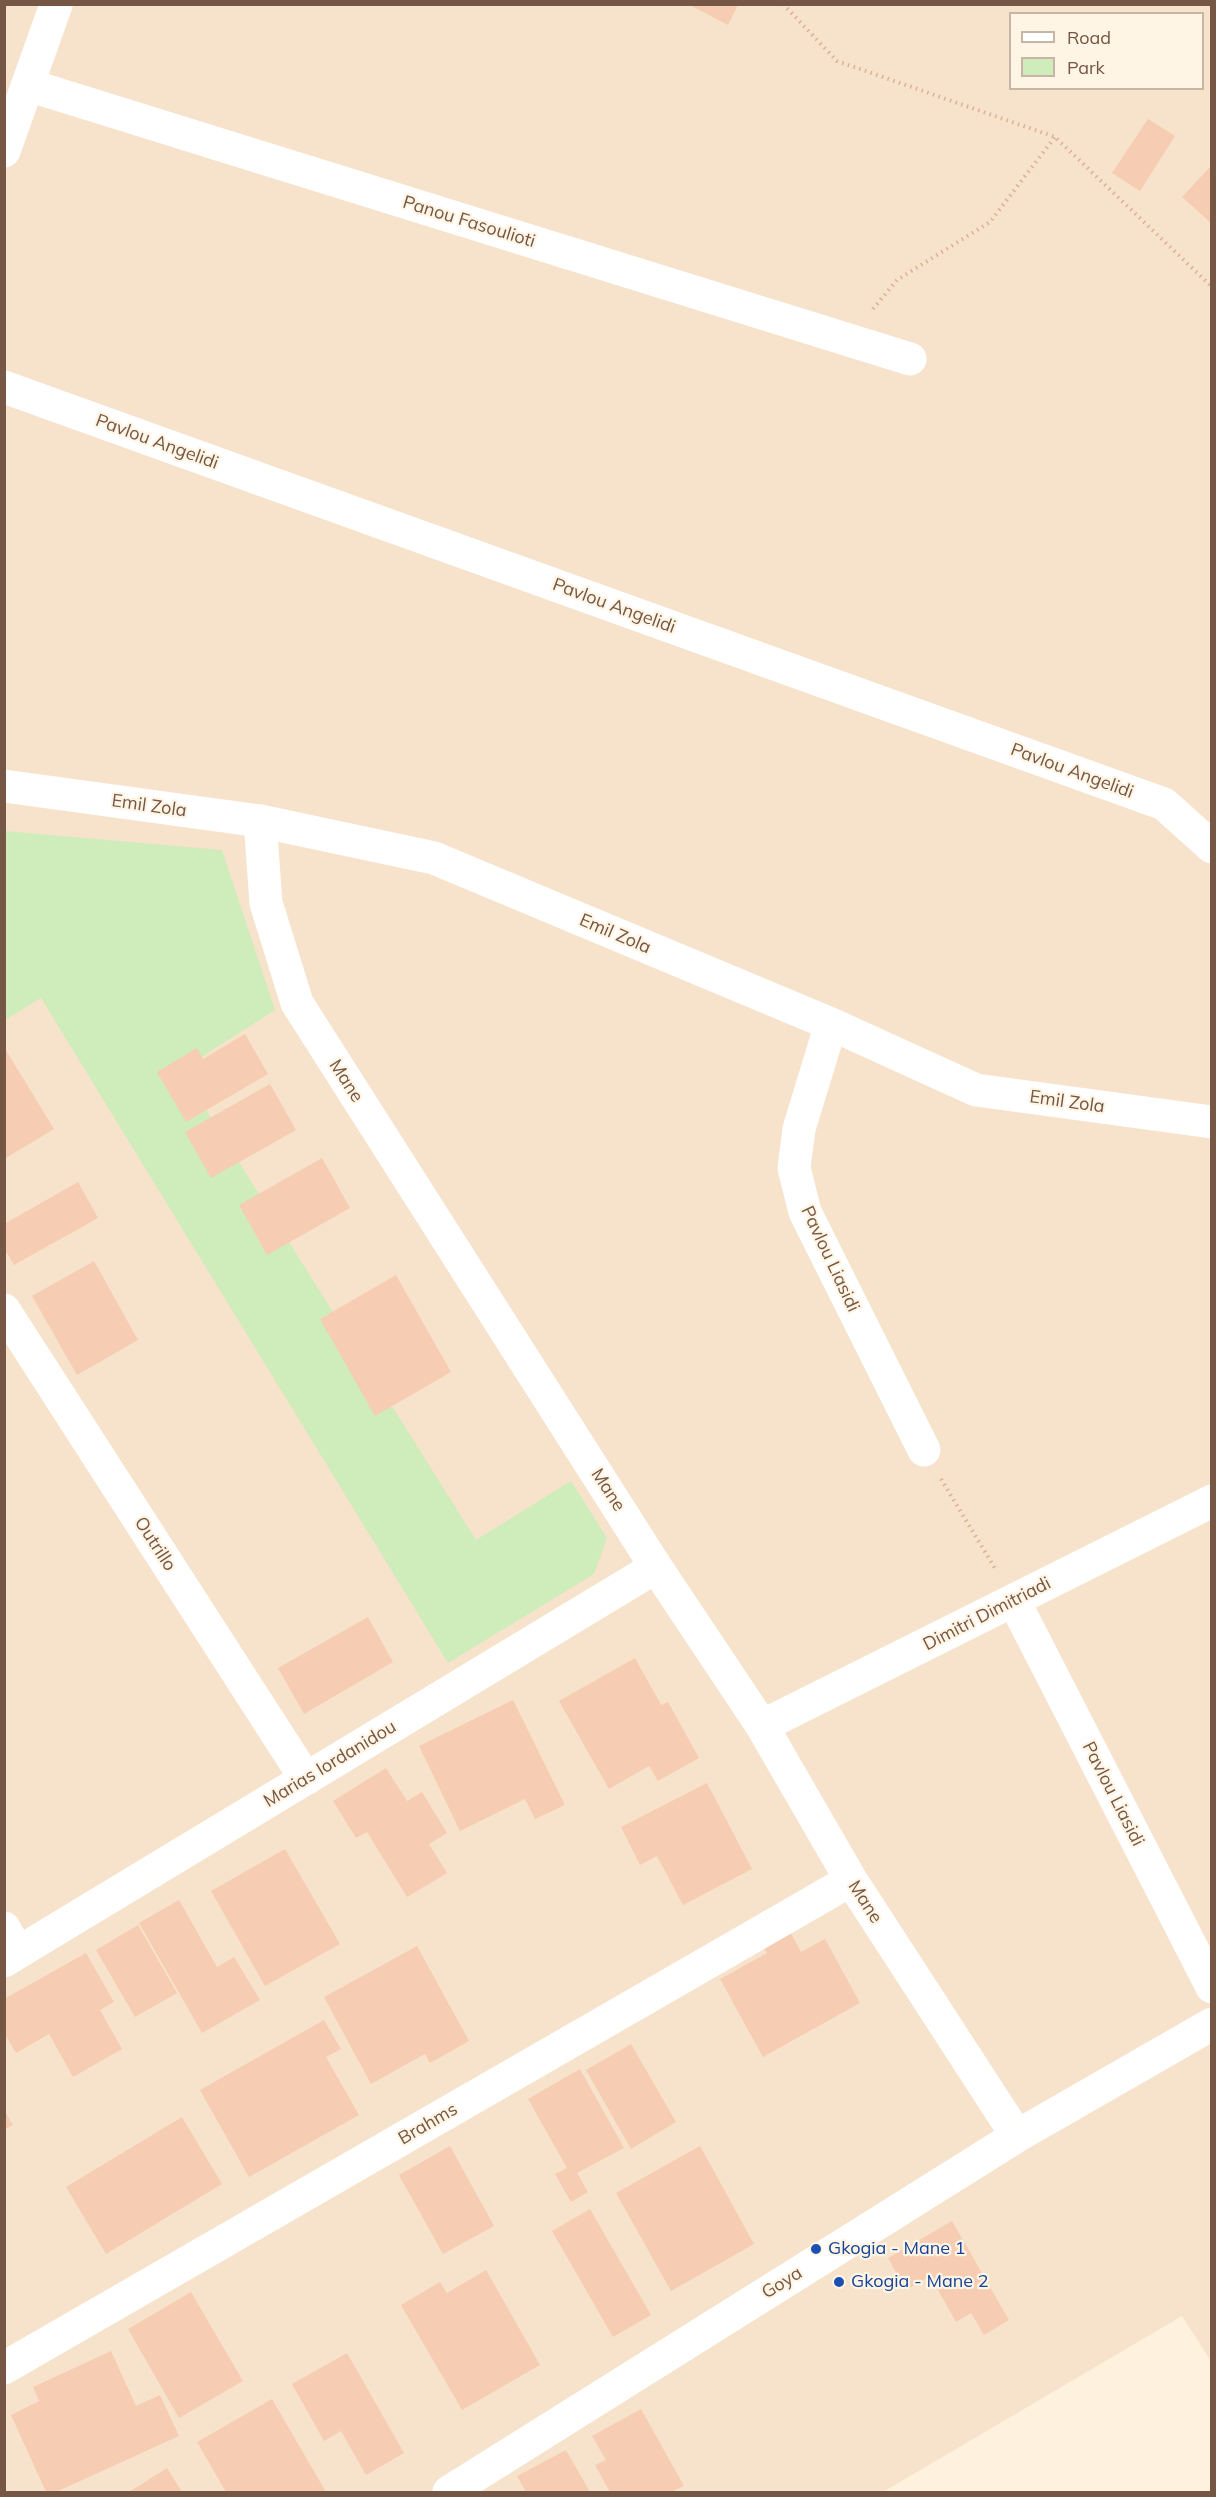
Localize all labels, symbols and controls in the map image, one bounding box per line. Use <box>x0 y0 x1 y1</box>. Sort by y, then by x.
legend <box>1009 12 1204 90</box>
text: Road <box>1067 26 1111 49</box>
text: Park <box>1067 56 1105 79</box>
street label: Panou Fasoulioti <box>400 192 538 252</box>
street label: Pavlou Angelidi <box>93 410 221 474</box>
street label: Pavlou Angelidi <box>550 574 678 638</box>
street label: Pavlou Angelidi <box>1008 739 1136 803</box>
street label: Emil Zola <box>110 790 188 822</box>
street label: Emil Zola <box>576 909 654 959</box>
street label: Mane <box>324 1056 368 1106</box>
street label: Emil Zola <box>1028 1086 1106 1118</box>
street label: Pavlou Liasidi <box>796 1203 864 1315</box>
street label: Mane <box>586 1465 630 1515</box>
street label: Outrillo <box>130 1513 180 1575</box>
street label: Dimitri Dimitriadi <box>920 1572 1054 1656</box>
street label: Marias Iordanidou <box>260 1716 400 1812</box>
street label: Pavlou Liasidi <box>1077 1738 1149 1850</box>
street label: Mane <box>843 1877 887 1927</box>
street label: Brahms <box>395 2098 461 2150</box>
place label: Gkogia - Mane 1 <box>828 2238 966 2260</box>
marker: Gkogia - Mane 1 <box>809 2242 823 2256</box>
street label: Goya <box>758 2262 806 2304</box>
place label: Gkogia - Mane 2 <box>851 2271 989 2293</box>
marker: Gkogia - Mane 2 <box>832 2275 846 2289</box>

